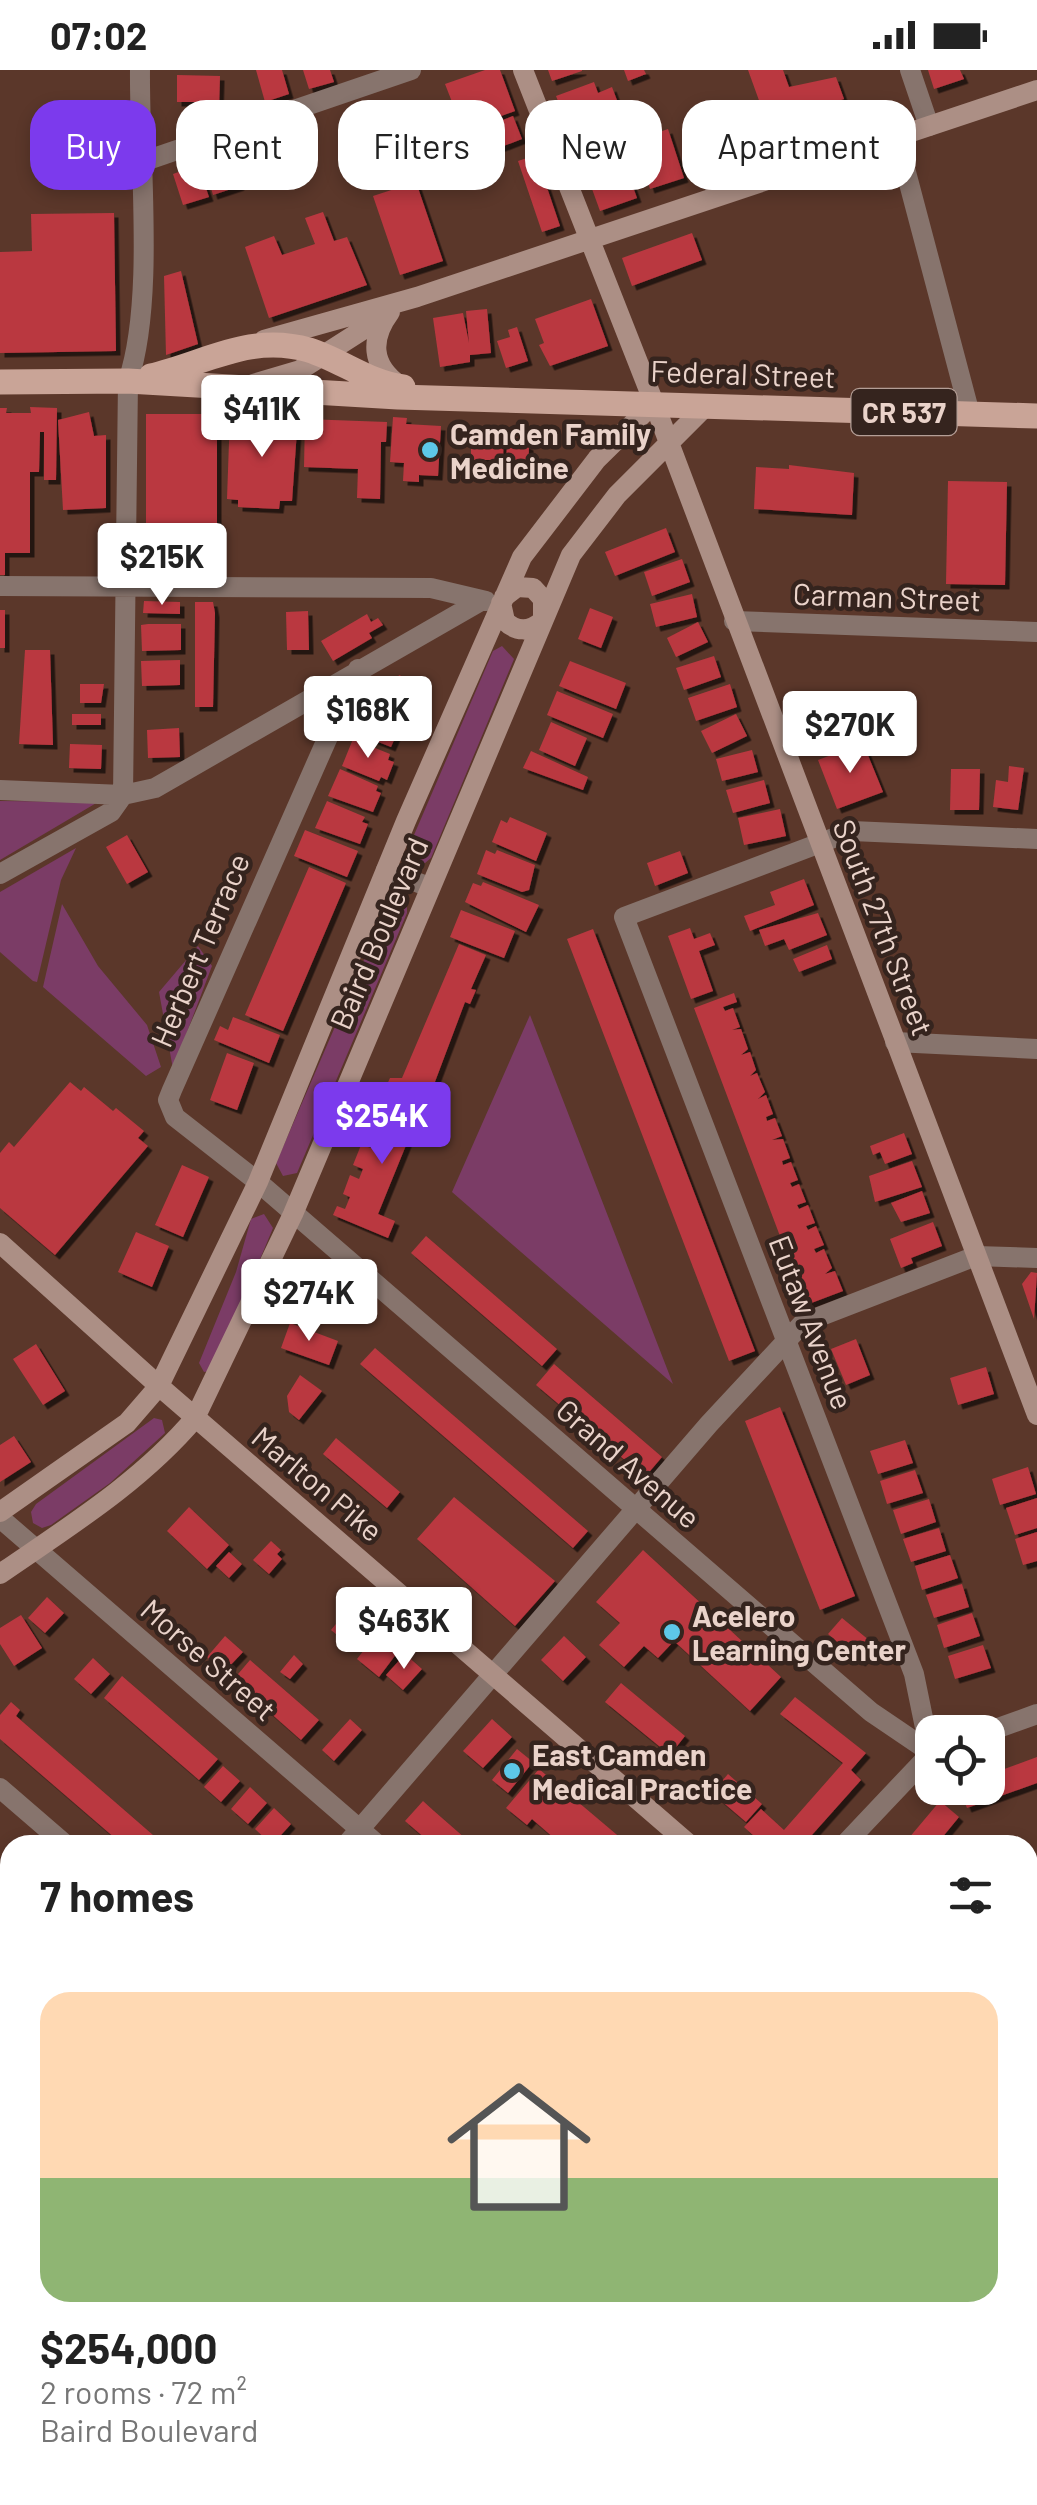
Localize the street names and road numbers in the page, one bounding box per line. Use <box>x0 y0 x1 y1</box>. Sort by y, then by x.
street label: Federal Street <box>650 352 836 394</box>
road number: CR 537 <box>852 389 956 435</box>
street label: Carman Street <box>792 575 982 617</box>
street label: South 27th Street <box>826 814 942 1040</box>
street label: Baird Boulevard <box>321 832 435 1034</box>
street label: Herbert Terrace <box>142 848 256 1052</box>
street label: Eutaw Avenue <box>762 1230 862 1414</box>
street label: Grand Avenue <box>550 1391 708 1535</box>
street label: Marlton Pike <box>245 1418 391 1548</box>
street label: Morse Street <box>134 1591 284 1727</box>

